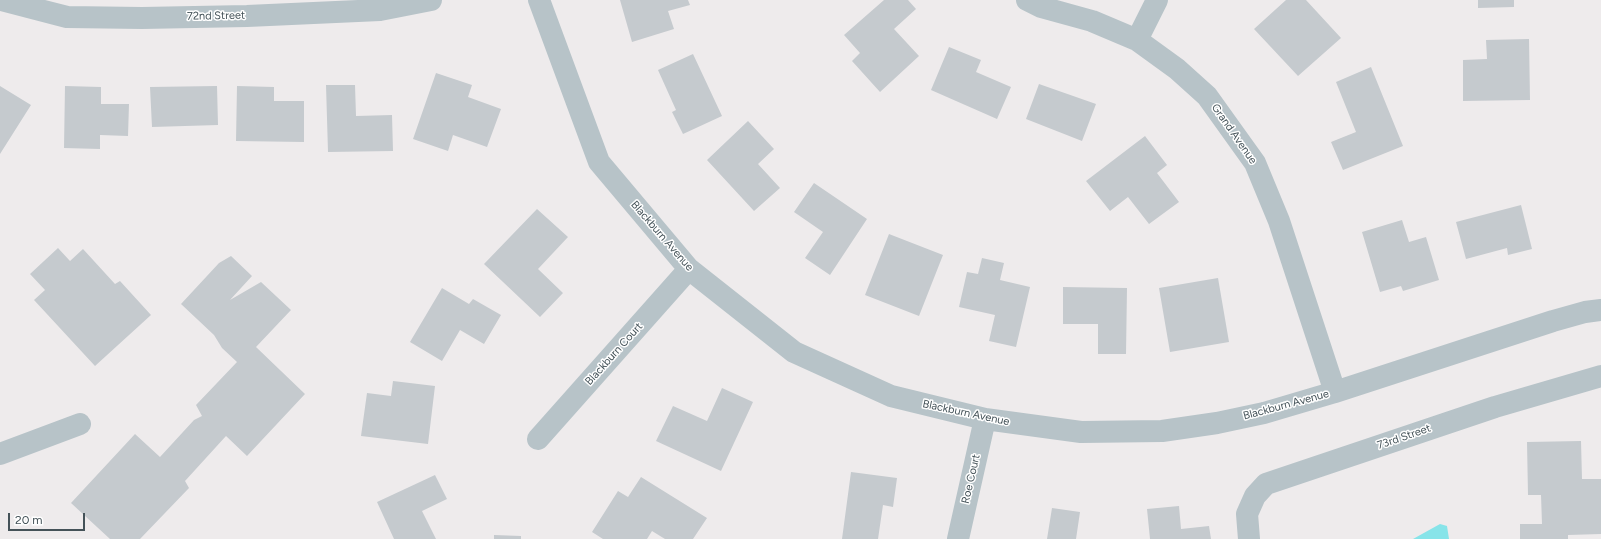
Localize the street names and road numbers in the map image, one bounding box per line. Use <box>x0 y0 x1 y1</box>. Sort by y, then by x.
street label: 72nd Street <box>187 9 245 23</box>
street label: Grand Avenue <box>1208 101 1260 167</box>
street label: Blackburn Avenue <box>628 198 696 274</box>
street label: Blackburn Court <box>582 320 646 388</box>
street label: Blackburn Avenue <box>1242 387 1330 423</box>
street label: Blackburn Avenue <box>921 397 1011 429</box>
street label: 73rd Street <box>1376 422 1432 452</box>
street label: Roe Court <box>959 453 983 505</box>

